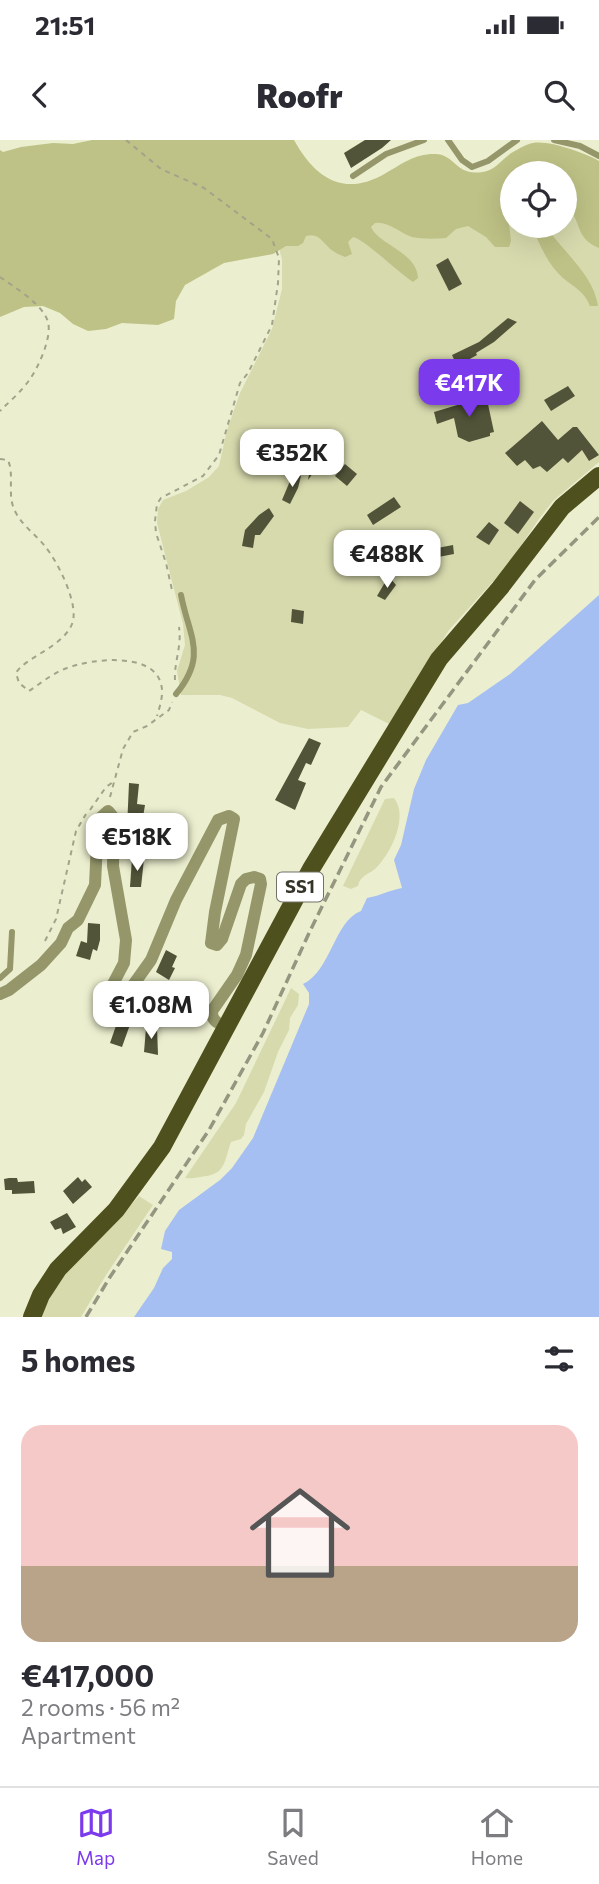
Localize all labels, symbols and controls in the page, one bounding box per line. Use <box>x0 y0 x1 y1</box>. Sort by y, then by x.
text: 21:51 <box>35 9 95 40</box>
text: Roofr <box>256 75 343 115</box>
icon: back <box>21 76 59 114</box>
icon: search <box>540 76 578 114</box>
map controls <box>500 161 577 238</box>
button: locate <box>500 161 577 238</box>
pin: €417K <box>420 359 518 419</box>
text: €417K <box>435 368 503 396</box>
pin: €352K <box>243 430 341 489</box>
text: €352K <box>256 438 328 466</box>
pin: €488K <box>338 531 436 590</box>
text: €488K <box>350 539 424 567</box>
pin: €518K <box>88 814 186 873</box>
text: €518K <box>102 822 172 850</box>
road number: SS1 <box>277 872 323 902</box>
pin: €1.08M <box>94 982 208 1041</box>
text: €1.08M <box>109 990 193 1018</box>
icon: filters <box>540 1340 578 1378</box>
text: 5 homes <box>21 1341 135 1378</box>
icon: home <box>237 1470 363 1596</box>
text: €417,000 <box>21 1656 154 1693</box>
text: 2 rooms · 56 m² <box>21 1693 180 1721</box>
text: Apartment <box>21 1721 136 1749</box>
tab: Map <box>76 1804 115 1869</box>
tab: Saved <box>267 1804 319 1869</box>
tab: Home <box>471 1804 523 1869</box>

